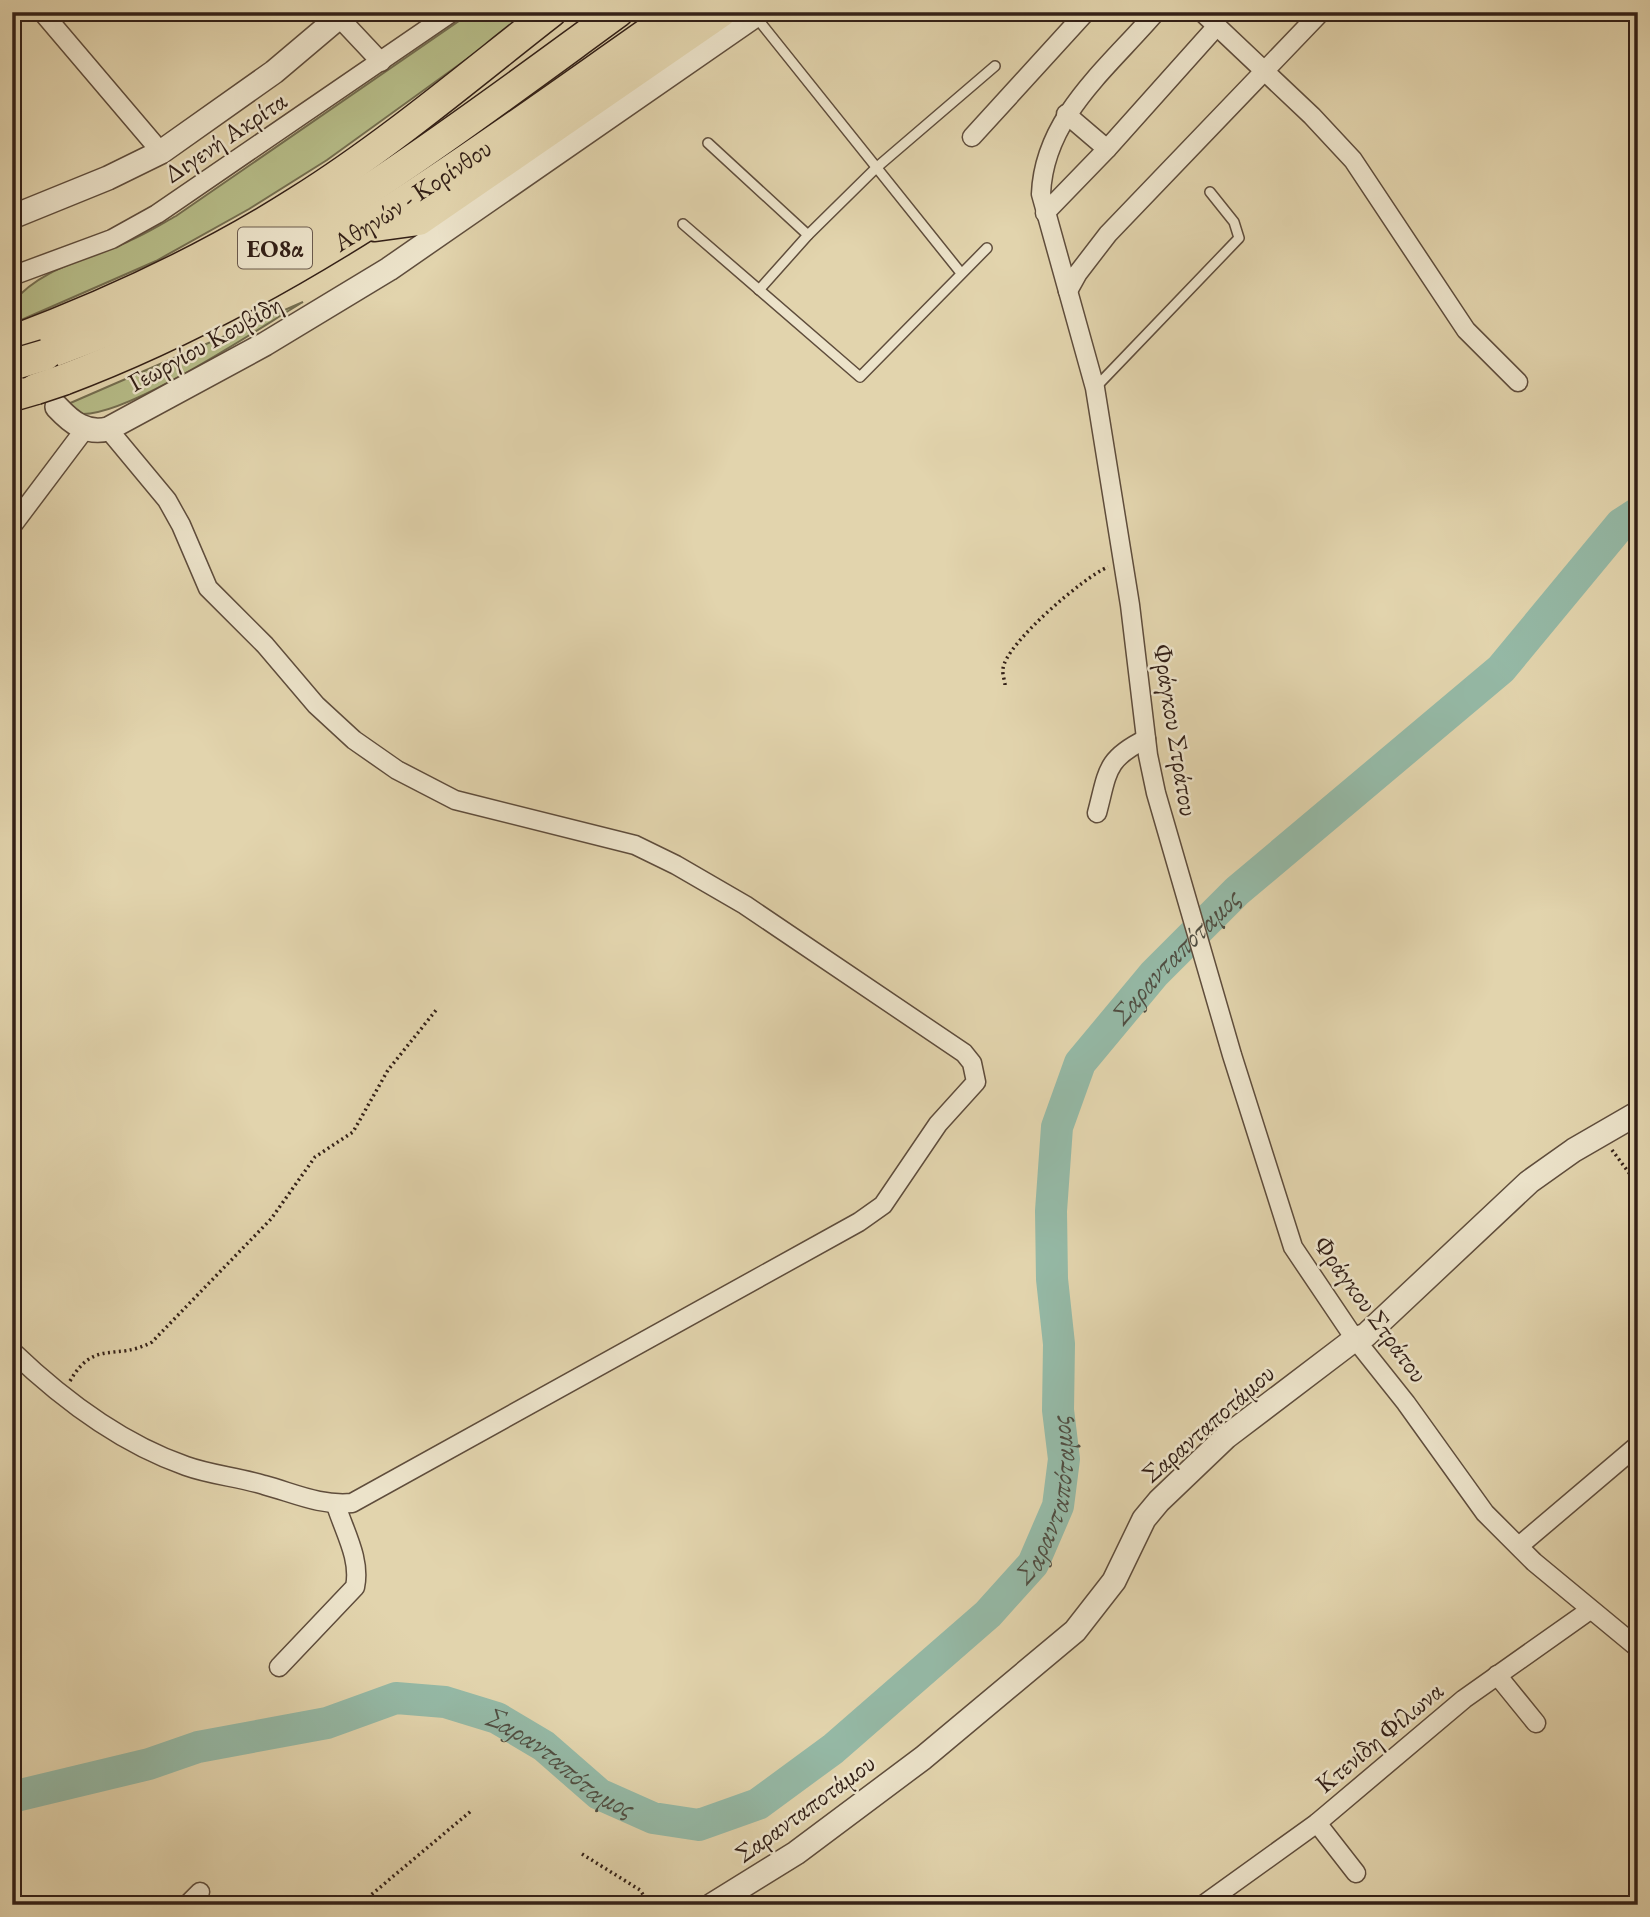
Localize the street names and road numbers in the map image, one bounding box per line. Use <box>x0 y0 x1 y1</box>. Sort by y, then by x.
street label: Διγενή Ακρίτα <box>157 83 293 191</box>
street label: Αθηνών - Κορίνθου <box>325 131 498 260</box>
road number: ΕΟ8α <box>238 228 312 268</box>
street label: Γεωργίου Κουβίδη <box>122 287 288 399</box>
street label: Φράγκου Στράτου <box>1146 641 1206 819</box>
street label: Φράγκου Στράτου <box>1306 1229 1436 1389</box>
street label: Σαρανταποτάμου <box>1135 1356 1281 1490</box>
street label: Κτενίδη Φίλωνα <box>1308 1674 1450 1800</box>
street label: Σαρανταποτάμου <box>728 1746 882 1870</box>

